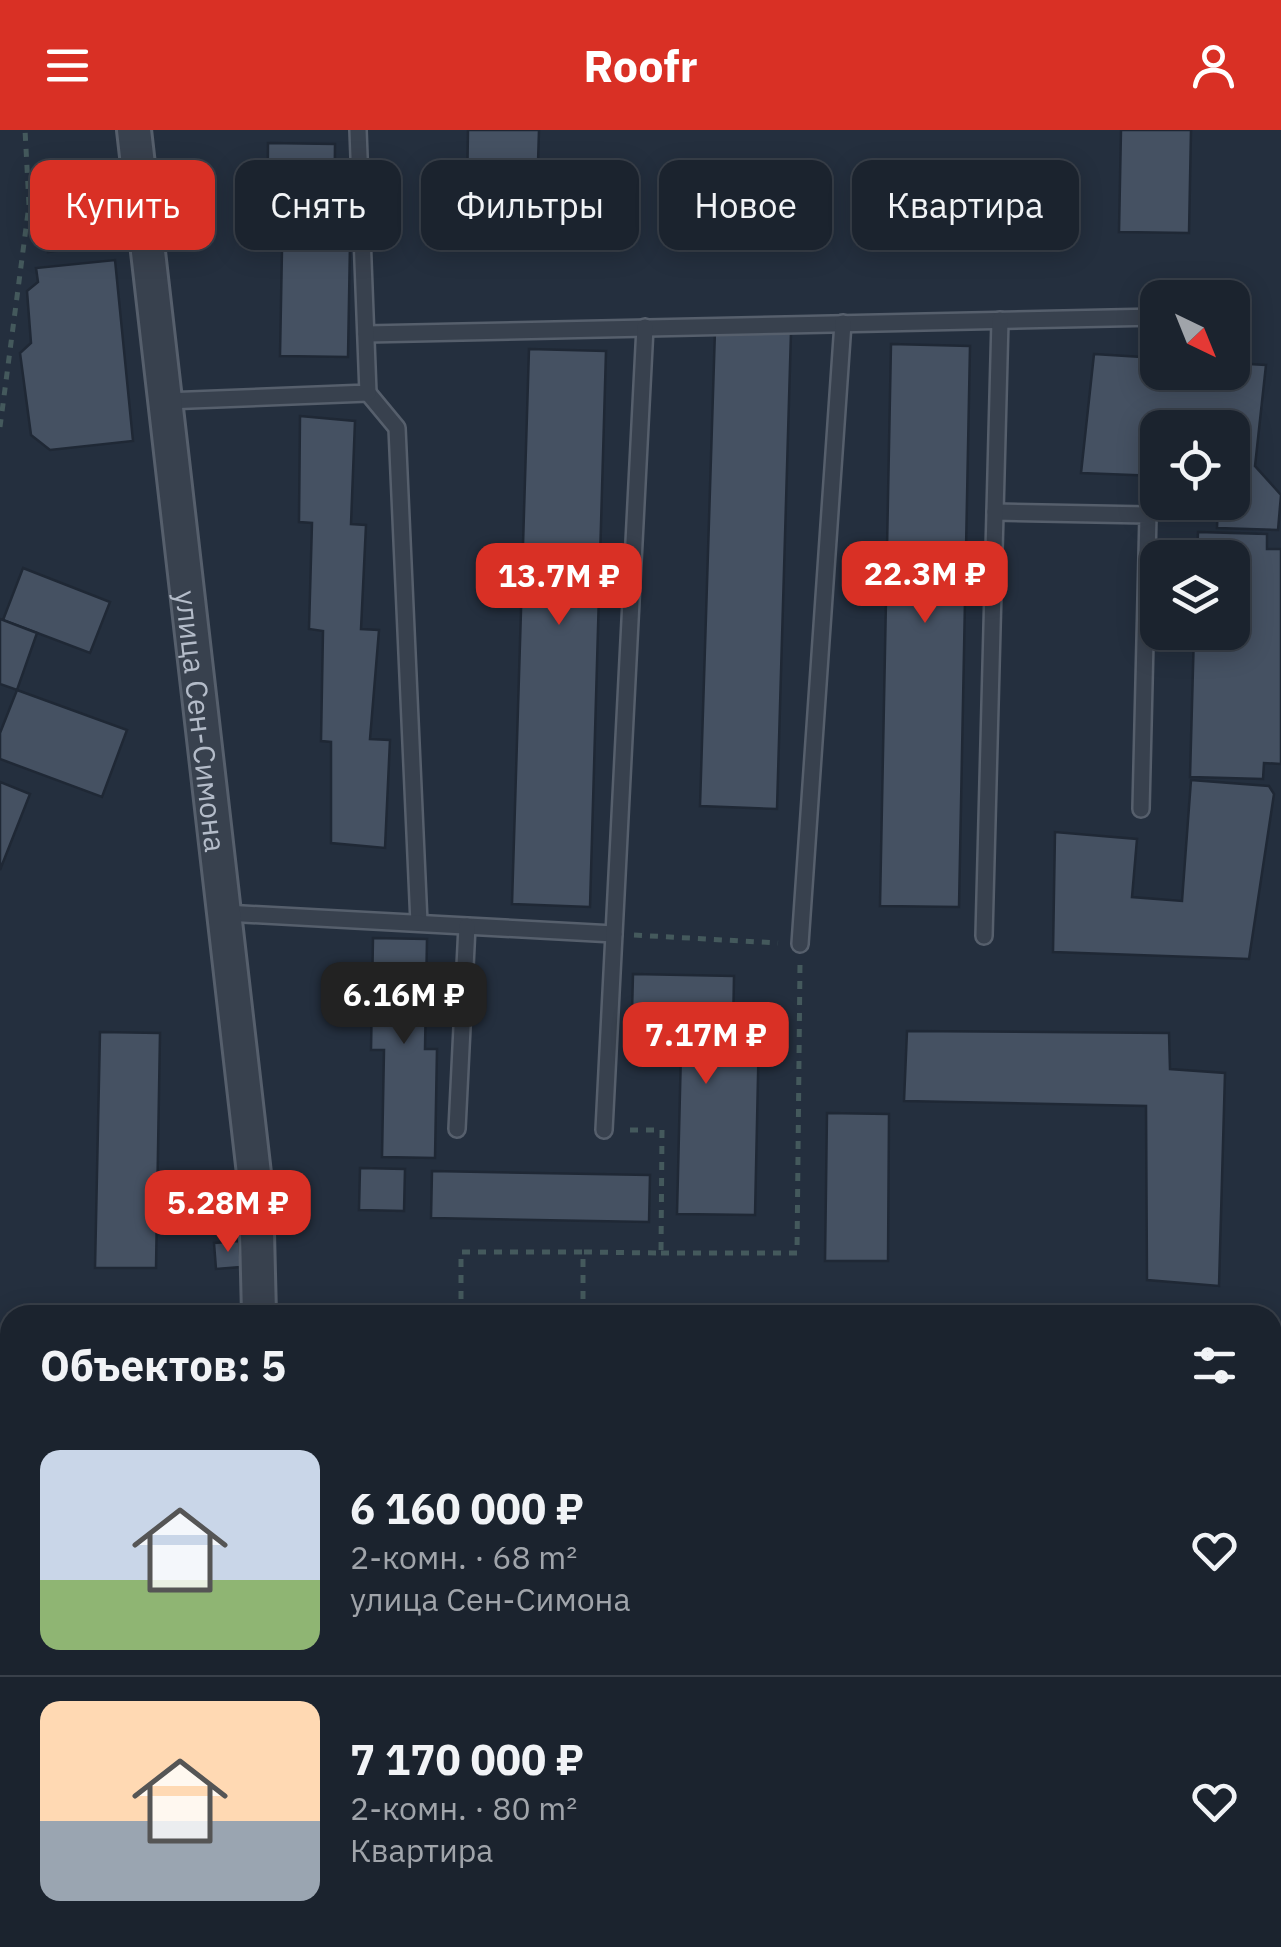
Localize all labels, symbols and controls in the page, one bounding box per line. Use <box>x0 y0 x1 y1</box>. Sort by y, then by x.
text: Roofr <box>583 36 698 94</box>
icon: menu <box>40 38 95 93</box>
icon: person <box>1186 38 1241 93</box>
chip: Купить <box>30 160 215 250</box>
chip: Снять <box>235 160 401 250</box>
chip: Фильтры <box>421 160 639 250</box>
chip: Новое <box>659 160 832 250</box>
chip: Квартира <box>852 160 1079 250</box>
north arrow <box>1140 280 1250 390</box>
map controls <box>1140 280 1250 650</box>
button: locate <box>1140 410 1250 520</box>
button: layers <box>1140 540 1250 650</box>
pin: 22.3M ₽ <box>833 541 1017 626</box>
pin: 13.7M ₽ <box>467 543 651 628</box>
text: 22.3M ₽ <box>864 552 986 594</box>
text: 13.7M ₽ <box>498 554 620 596</box>
street label: улица Сен-Симона <box>168 588 236 854</box>
pin: 6.16M ₽ <box>312 962 496 1047</box>
text: 6.16M ₽ <box>343 973 465 1015</box>
pin: 7.17M ₽ <box>614 1002 798 1087</box>
text: 7.17M ₽ <box>645 1013 767 1055</box>
pin: 5.28M ₽ <box>136 1170 320 1255</box>
text: 5.28M ₽ <box>167 1181 289 1223</box>
text: Объектов: 5 <box>40 1338 286 1393</box>
icon: filters <box>1187 1338 1242 1393</box>
text: 6 160 000 ₽ <box>350 1481 584 1536</box>
icon: home <box>120 1490 240 1610</box>
icon: heart <box>1187 1523 1242 1578</box>
text: 2-комн. · 68 m² <box>350 1536 577 1578</box>
text: улица Сен-Симона <box>350 1578 630 1620</box>
text: 7 170 000 ₽ <box>350 1732 584 1787</box>
icon: home <box>120 1741 240 1861</box>
icon: heart <box>1187 1774 1242 1829</box>
text: 2-комн. · 80 m² <box>350 1787 577 1829</box>
text: Квартира <box>350 1829 493 1871</box>

